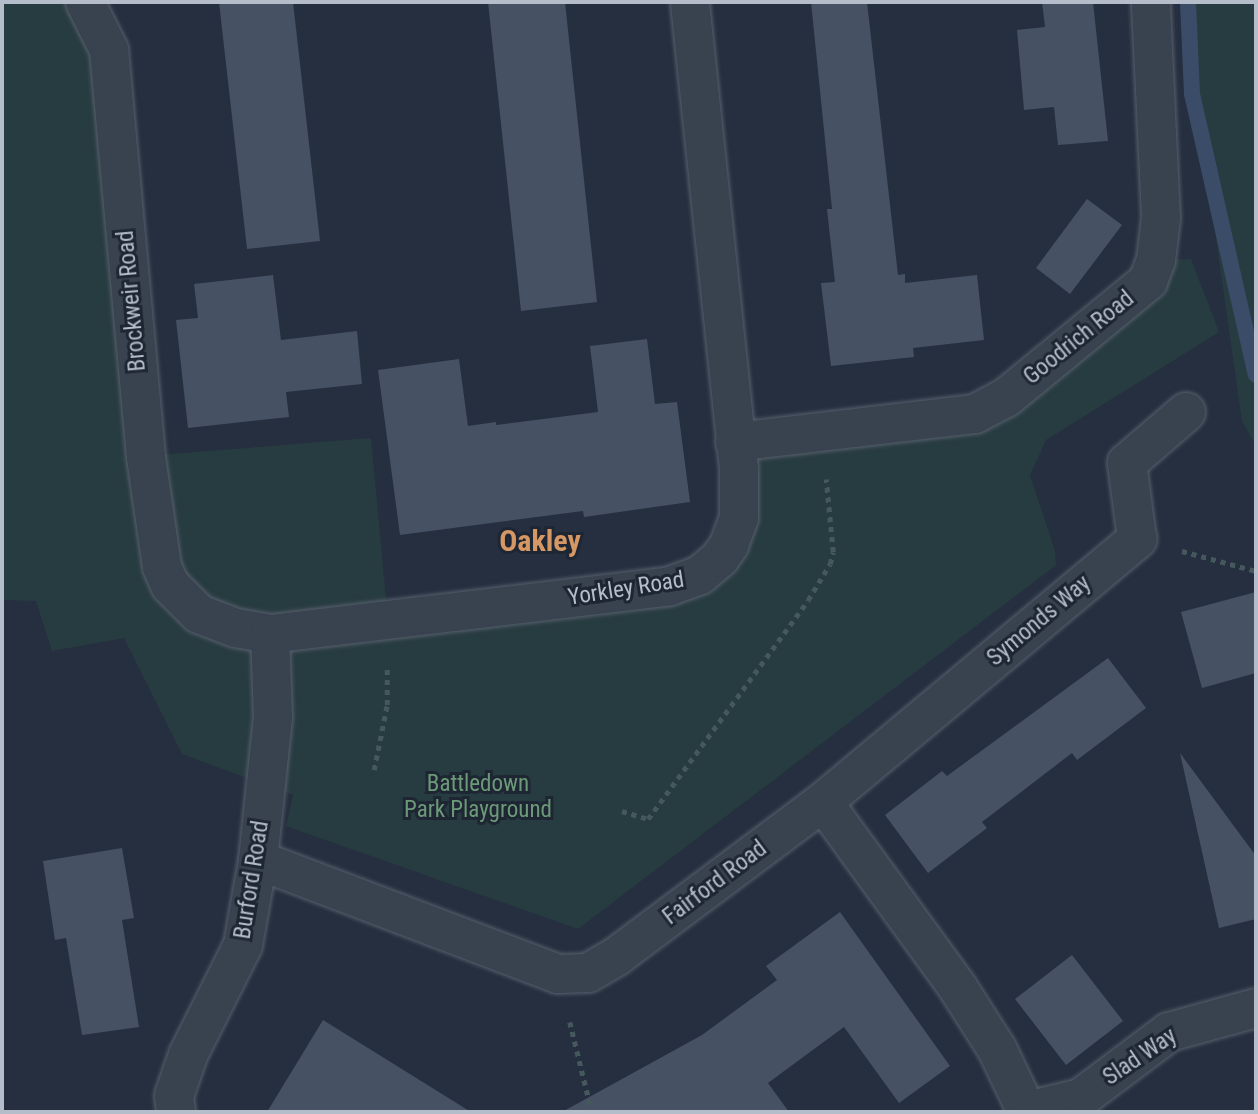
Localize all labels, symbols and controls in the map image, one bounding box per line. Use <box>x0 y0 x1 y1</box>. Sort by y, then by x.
street label: Brockweir Road <box>112 229 152 373</box>
street label: Goodrich Road <box>1018 285 1140 391</box>
district label: Oakley <box>499 523 581 559</box>
street label: Yorkley Road <box>566 566 686 612</box>
street label: Symonds Way <box>982 570 1096 672</box>
park label: Battledown Park Playground <box>404 770 552 824</box>
street label: Burford Road <box>229 819 275 941</box>
street label: Fairford Road <box>658 835 772 931</box>
street label: Slad Way <box>1098 1022 1182 1092</box>

